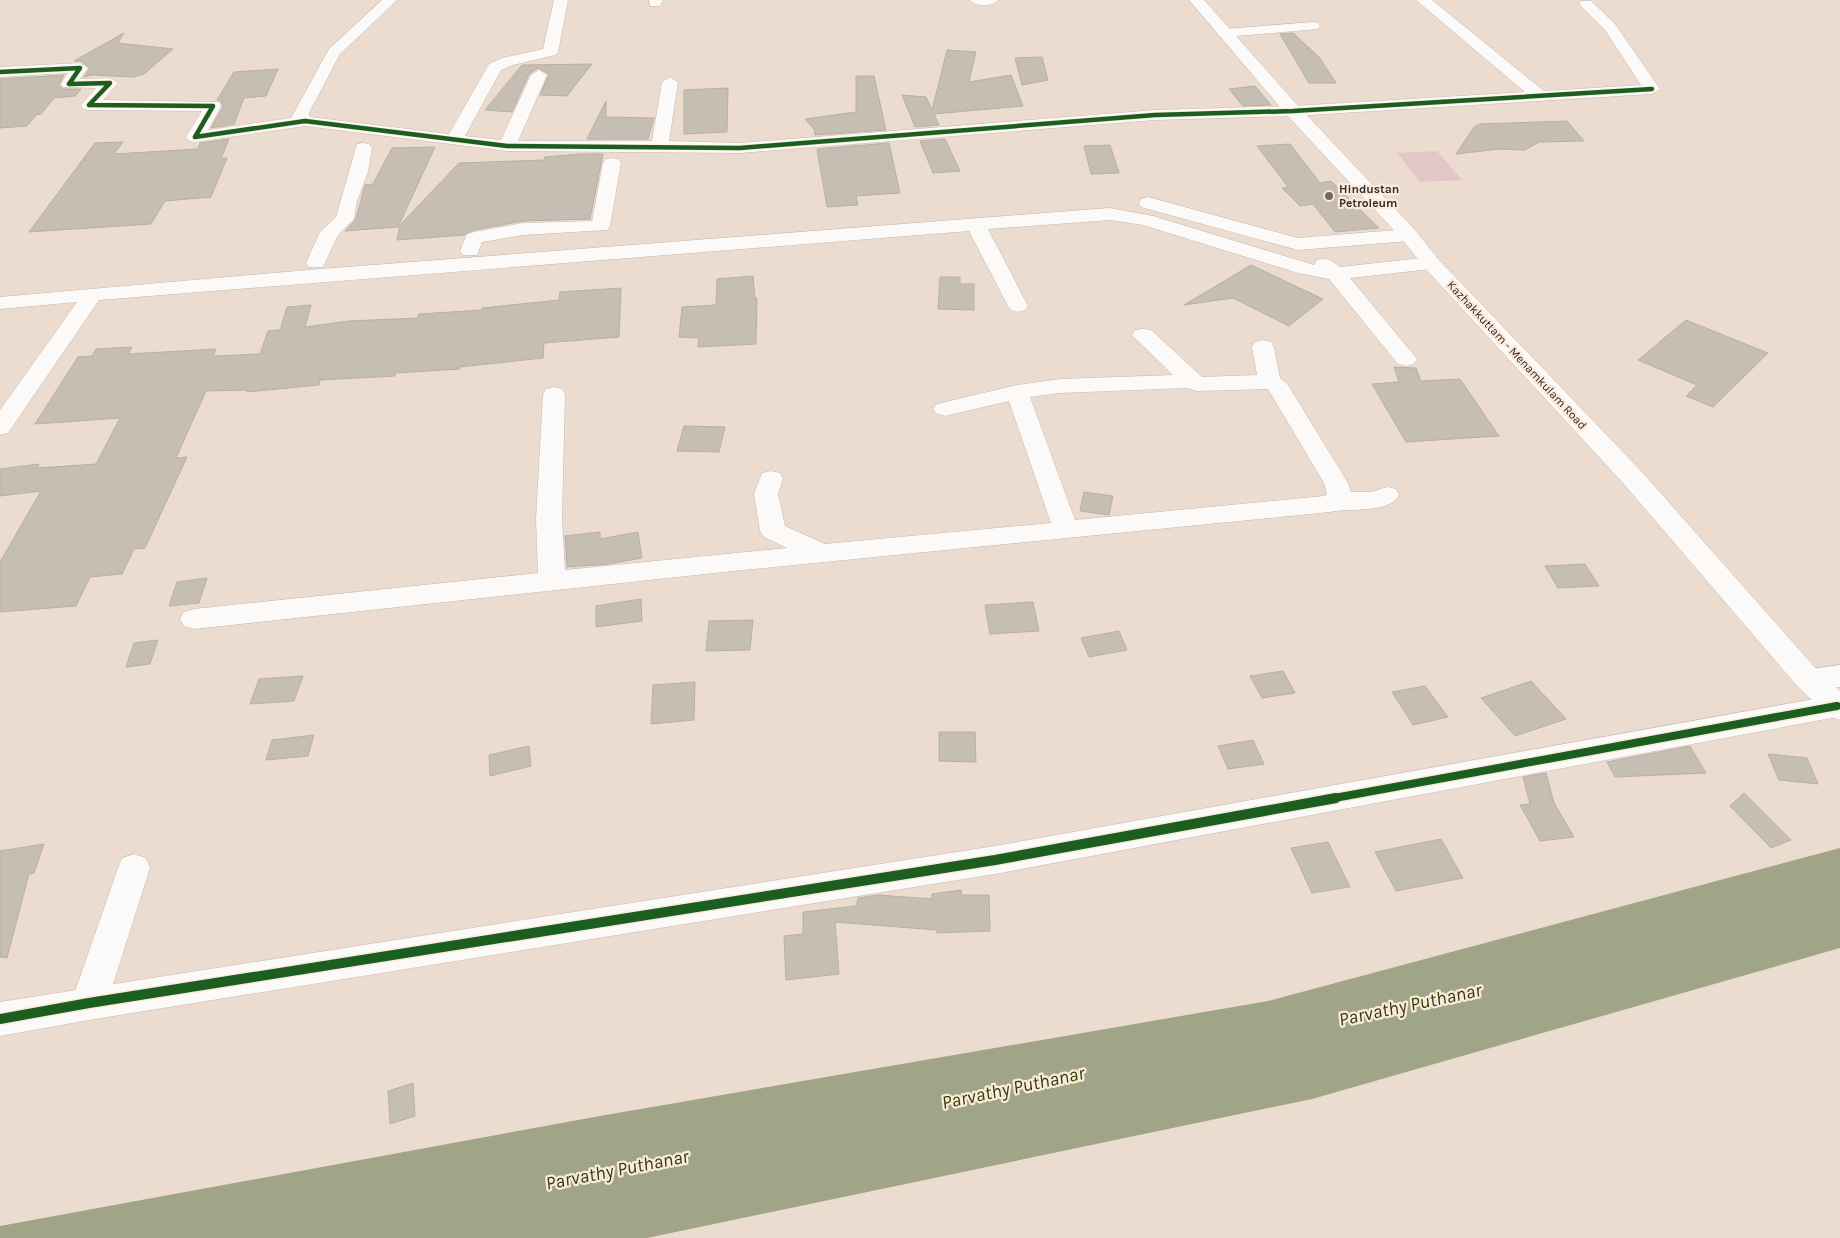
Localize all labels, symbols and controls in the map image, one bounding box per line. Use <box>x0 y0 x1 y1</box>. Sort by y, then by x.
place label: Hindustan Petroleum <box>1339 182 1399 210</box>
marker: Hindustan Petroleum <box>1323 190 1335 202</box>
street label: Kazhakkuttam - Menamkulam Road <box>1444 278 1590 432</box>
water label: Parvathy Puthanar <box>1337 979 1485 1031</box>
water label: Parvathy Puthanar <box>940 1062 1088 1114</box>
water label: Parvathy Puthanar <box>544 1145 692 1195</box>

